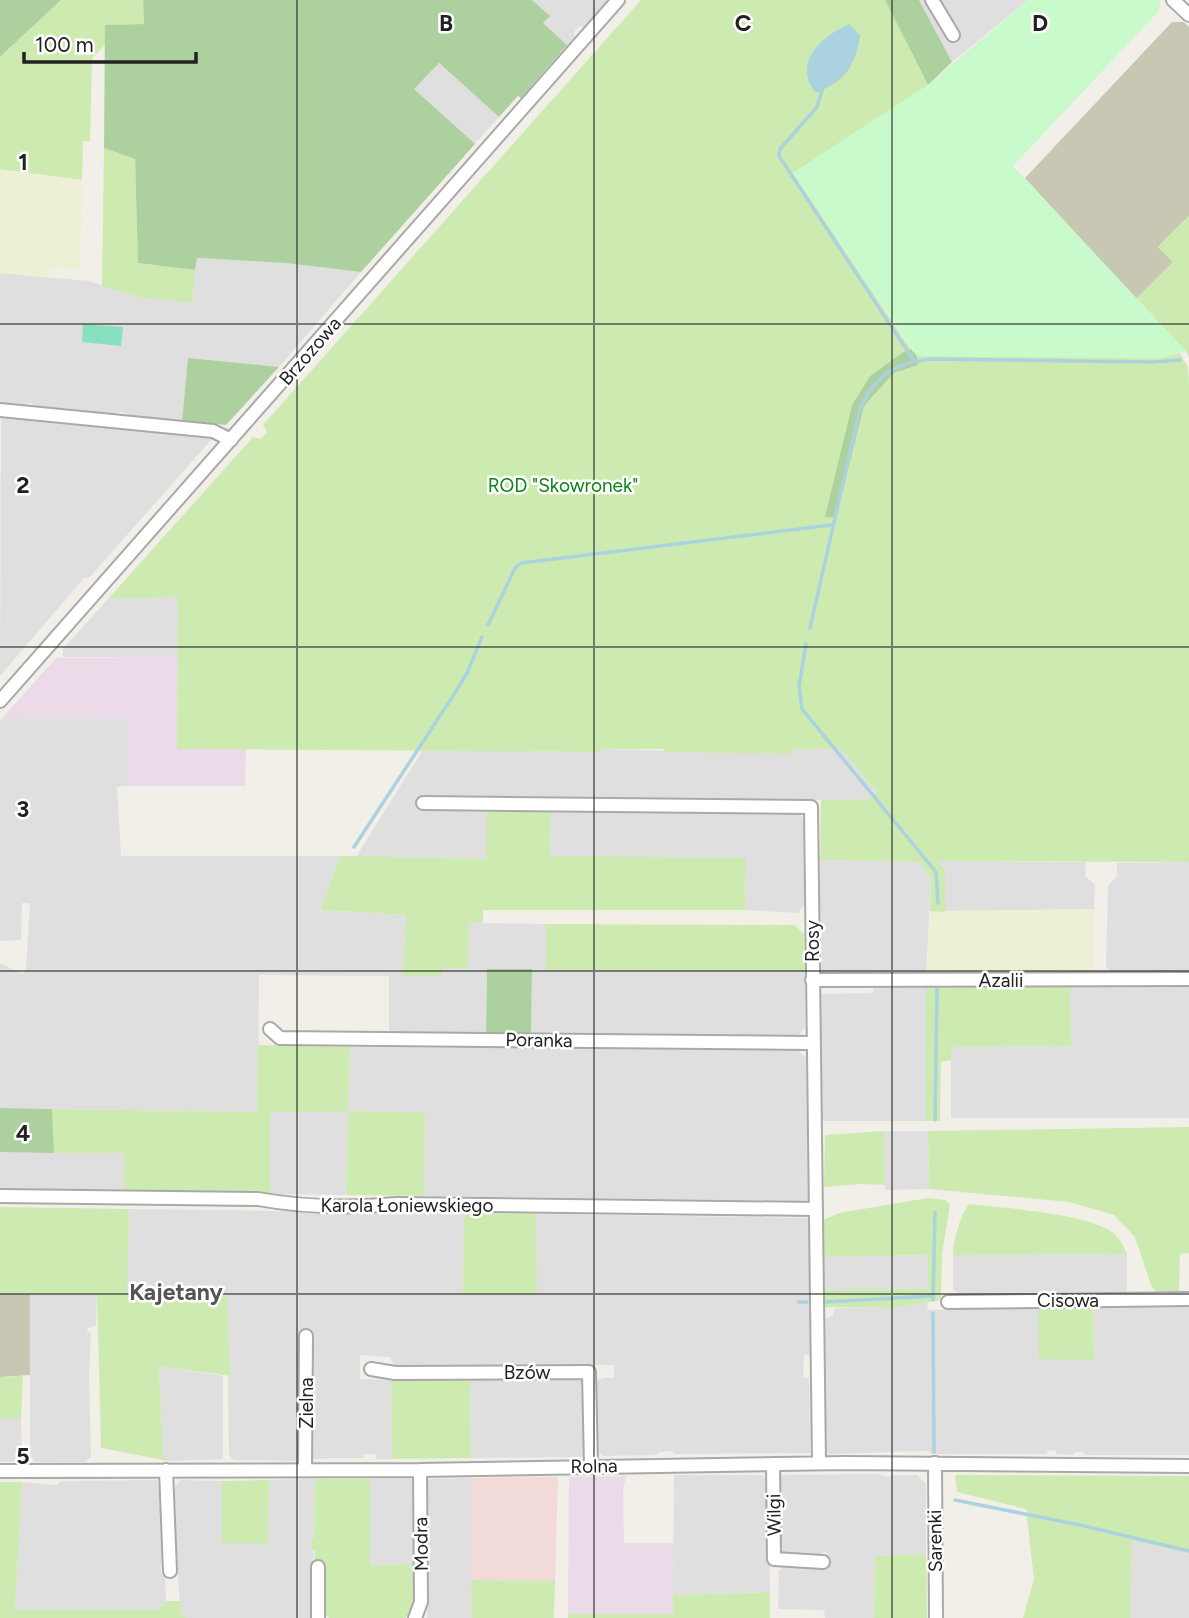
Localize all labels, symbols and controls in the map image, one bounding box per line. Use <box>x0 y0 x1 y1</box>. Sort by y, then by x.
text: B <box>439 9 453 37</box>
text: C <box>735 9 752 37</box>
text: D <box>1032 9 1048 37</box>
scale bar <box>24 21 196 65</box>
text: 100 m <box>35 32 94 57</box>
text: 1 <box>18 148 28 176</box>
street label: Brzozowa <box>274 312 346 390</box>
text: 2 <box>16 471 30 499</box>
park label: ROD "Skowronek" <box>488 474 638 497</box>
text: 3 <box>17 795 29 823</box>
street label: Rosy <box>801 920 824 962</box>
street label: Azalii <box>979 969 1023 992</box>
street label: Poranka <box>505 1028 573 1052</box>
text: 4 <box>16 1119 30 1147</box>
street label: Karola Łoniewskiego <box>320 1194 494 1217</box>
district label: Kajetany <box>129 1278 224 1306</box>
street label: Cisowa <box>1037 1289 1099 1312</box>
street label: Bzów <box>504 1361 550 1384</box>
street label: Zielna <box>295 1377 318 1429</box>
text: 5 <box>16 1442 30 1470</box>
street label: Rolna <box>570 1454 618 1478</box>
street label: Wilgi <box>762 1494 786 1536</box>
street label: Sarenki <box>923 1510 947 1572</box>
street label: Modra <box>409 1517 433 1571</box>

